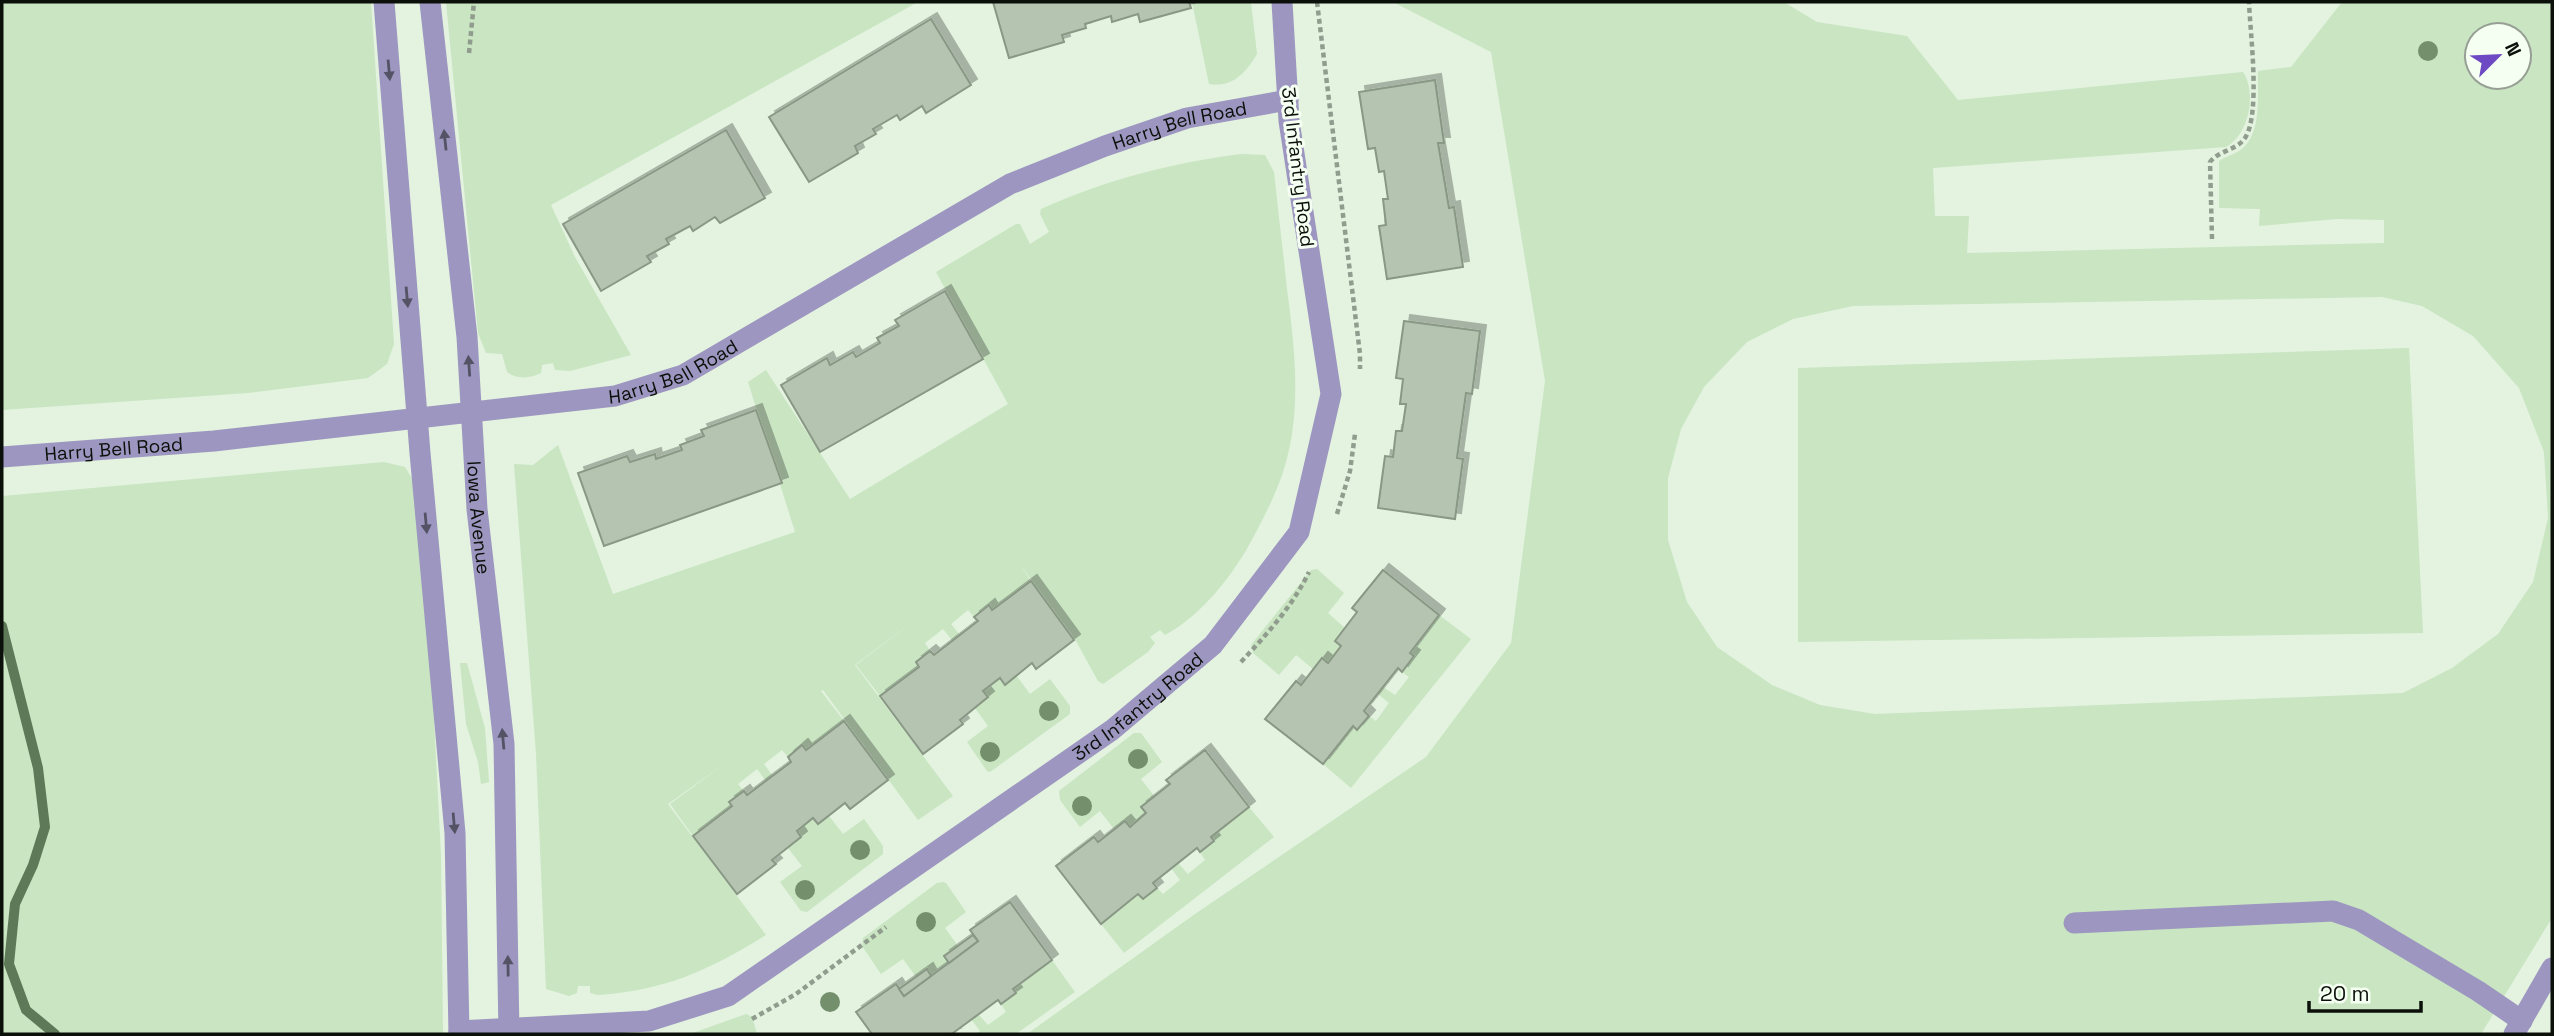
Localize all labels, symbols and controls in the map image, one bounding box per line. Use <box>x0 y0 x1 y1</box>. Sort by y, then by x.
north arrow <box>2463 21 2533 91</box>
text: N <box>2499 38 2527 60</box>
one-way arrow <box>384 59 395 81</box>
street label: 3rd Infantry Road <box>1276 86 1320 248</box>
street label: Harry Bell Road <box>1109 95 1249 155</box>
one-way arrow <box>440 128 451 150</box>
one-way arrow <box>402 286 413 308</box>
street label: Harry Bell Road <box>607 333 742 409</box>
one-way arrow <box>463 355 474 377</box>
street label: Harry Bell Road <box>43 431 184 466</box>
street label: Iowa Avenue <box>462 460 497 576</box>
one-way arrow <box>421 512 432 534</box>
street label: 3rd Infantry Road <box>1067 646 1208 766</box>
one-way arrow <box>497 727 508 749</box>
one-way arrow <box>449 812 460 834</box>
one-way arrow <box>502 955 514 977</box>
scale bar <box>2309 970 2421 1014</box>
text: 20 m <box>2320 980 2370 1007</box>

